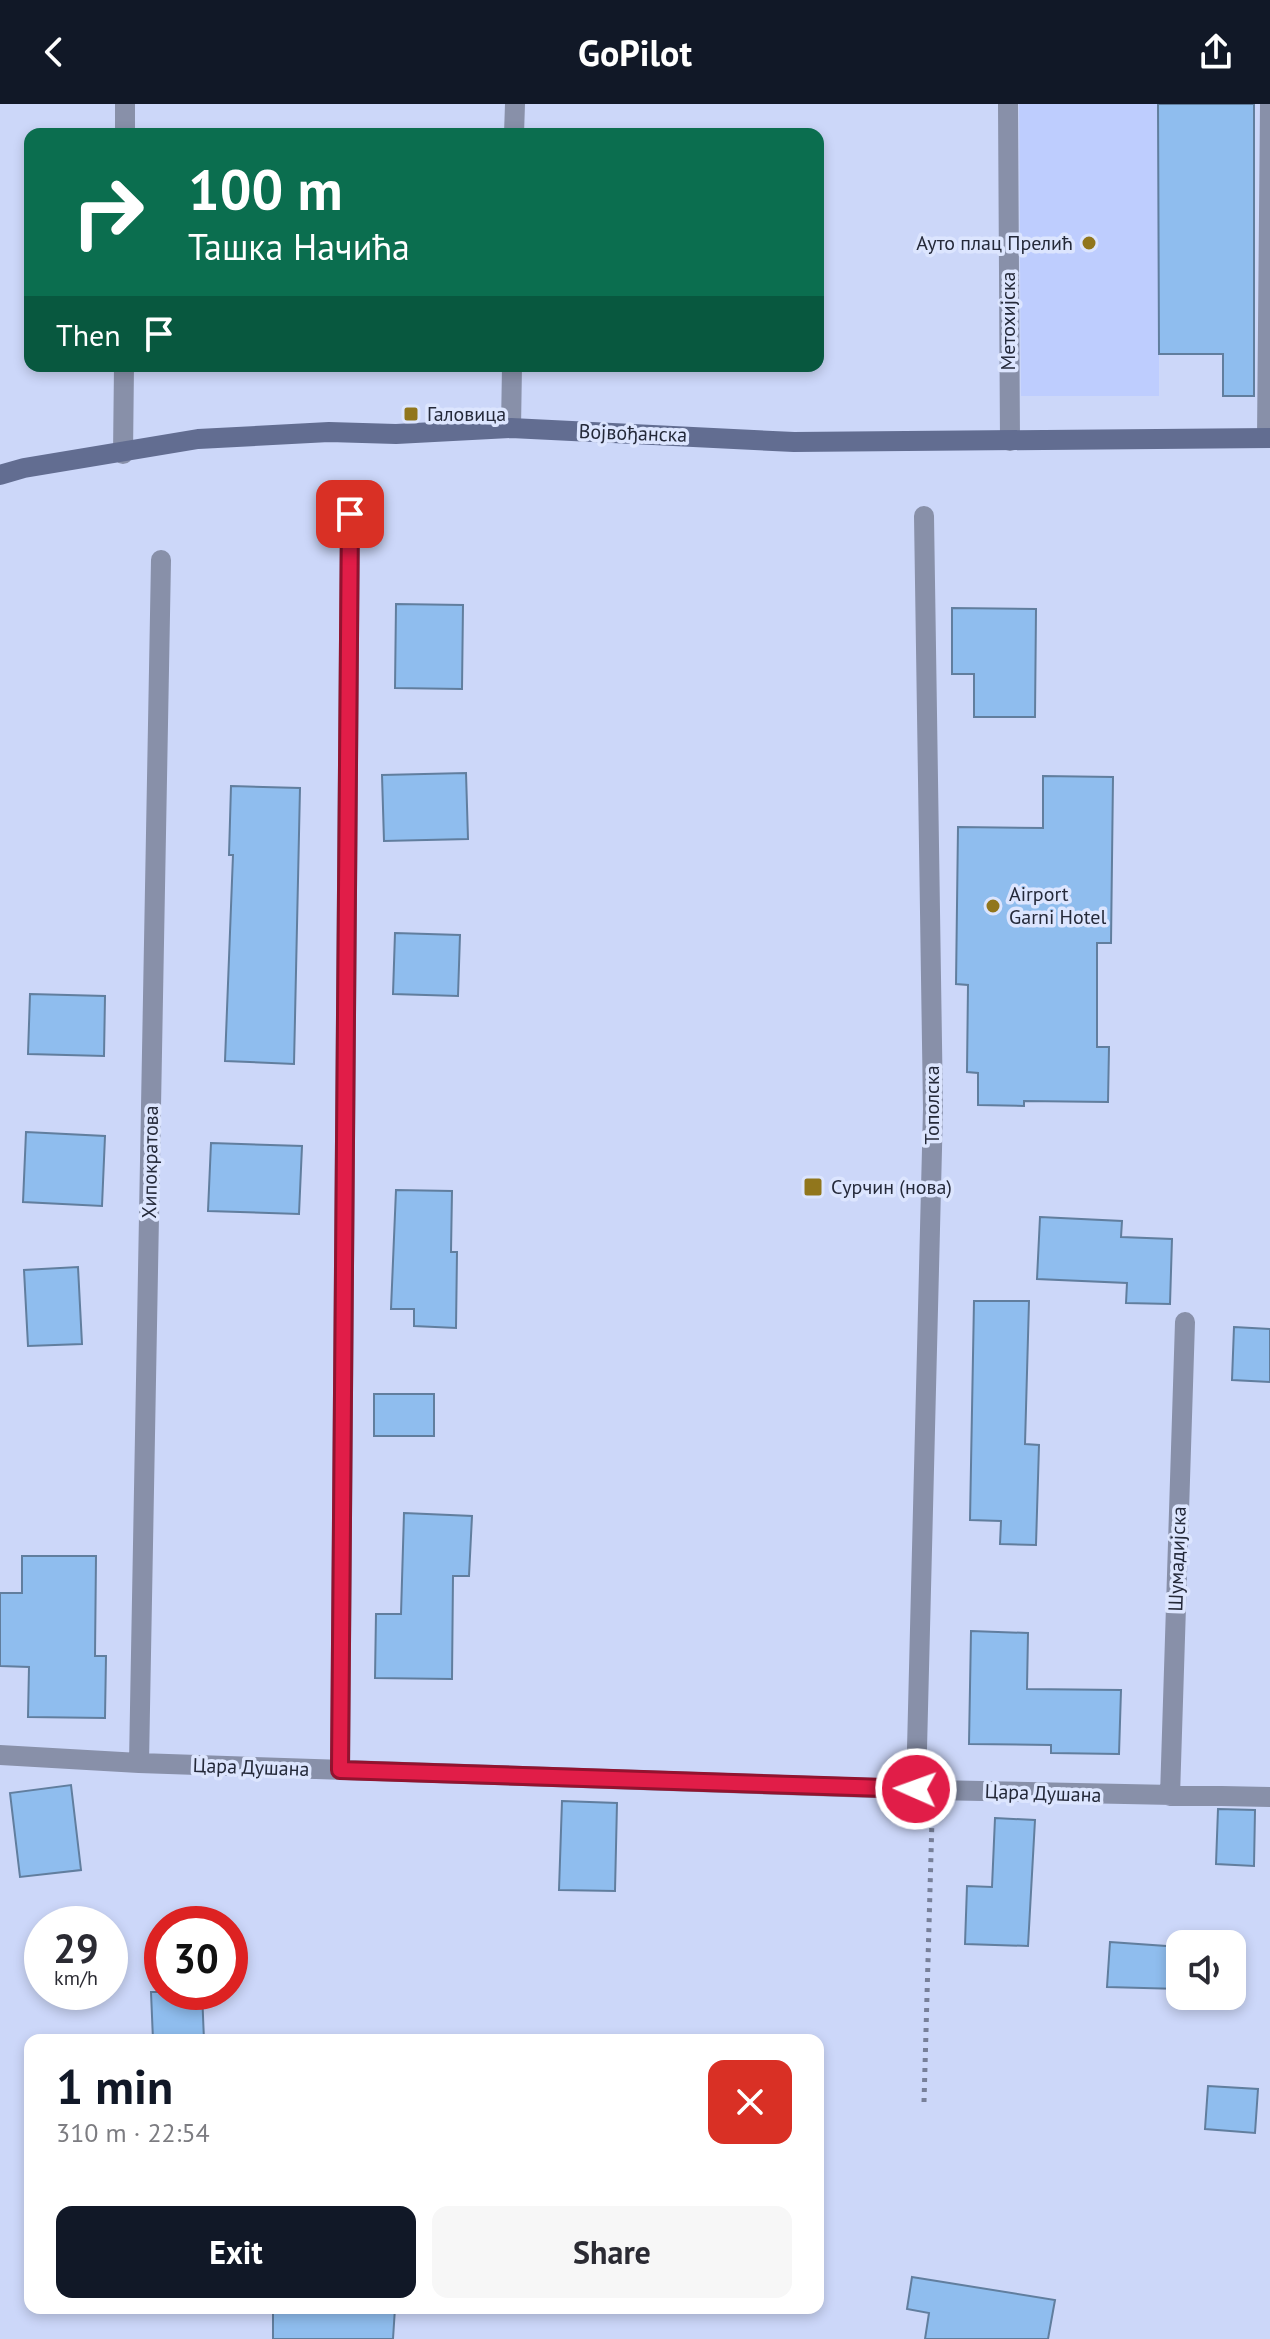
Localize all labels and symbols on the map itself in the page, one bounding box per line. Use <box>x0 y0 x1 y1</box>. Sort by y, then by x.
place label: Ауто плац Прелић <box>916 230 1073 256</box>
marker: Ауто плац Прелић <box>1080 234 1098 252</box>
street label: Метохијска <box>995 272 1021 370</box>
place label: Галовица <box>427 401 506 427</box>
marker: Галовица <box>402 405 420 423</box>
street label: Војвођанска <box>578 418 688 448</box>
pin <box>316 480 384 548</box>
place label: Airport Garni Hotel <box>1009 881 1106 930</box>
marker: Airport Garni Hotel <box>984 897 1002 915</box>
street label: Тополска <box>919 1065 945 1145</box>
street label: Хипократова <box>136 1105 164 1219</box>
place label: Сурчин (нова) <box>831 1174 952 1200</box>
marker: Сурчин (нова) <box>802 1176 824 1198</box>
street label: Шумадијска <box>1162 1506 1192 1612</box>
position arrow <box>874 1747 958 1831</box>
street label: Цара Душана <box>192 1752 310 1782</box>
street label: Цара Душана <box>984 1778 1102 1808</box>
speed limit sign: 30 <box>144 1906 248 2010</box>

